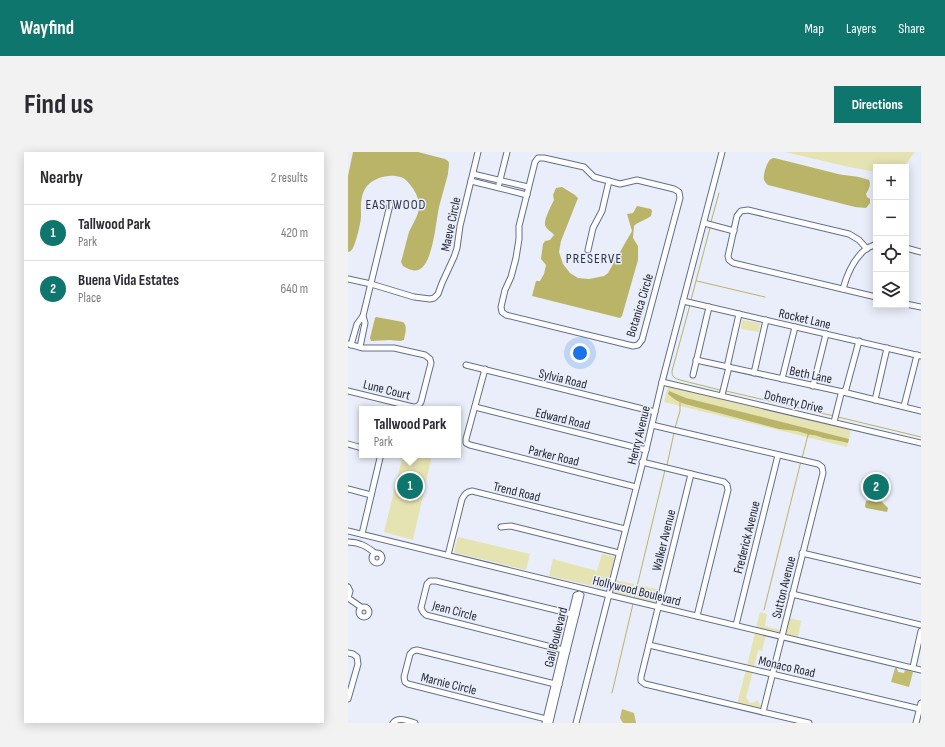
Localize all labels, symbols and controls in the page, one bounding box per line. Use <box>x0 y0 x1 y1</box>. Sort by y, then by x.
text: Wayfind <box>20 17 74 40</box>
text: Map <box>804 20 824 37</box>
text: Layers <box>846 20 876 37</box>
text: Share <box>898 20 925 37</box>
button: Directions <box>834 86 921 123</box>
text: Find us <box>24 88 93 121</box>
map controls <box>873 164 909 308</box>
button: + <box>873 164 909 200</box>
text: Nearby <box>40 168 83 188</box>
text: 2 results <box>271 170 308 186</box>
district label: EASTWOOD <box>365 196 427 213</box>
street label: Maeve Circle <box>437 196 465 253</box>
button: − <box>873 200 909 236</box>
text: Tallwood Park <box>78 215 151 234</box>
text: 1 <box>50 225 56 241</box>
text: 420 m <box>281 225 308 241</box>
text: Park <box>78 234 97 250</box>
button: locate <box>873 236 909 272</box>
district label: PRESERVE <box>566 250 622 267</box>
text: Buena Vida Estates <box>78 271 179 290</box>
street label: Botanica Circle <box>623 272 657 339</box>
button: layers <box>873 272 909 308</box>
text: 2 <box>50 281 56 297</box>
text: 640 m <box>280 281 308 297</box>
text: Place <box>78 290 101 306</box>
street label: Rocket Lane <box>777 305 832 333</box>
your location <box>570 343 590 363</box>
street label: Beth Lane <box>788 363 834 387</box>
street label: Sylvia Road <box>537 365 589 393</box>
street label: Lune Court <box>362 376 412 404</box>
street label: Doherty Drive <box>763 387 825 417</box>
street label: Edward Road <box>534 404 592 433</box>
street label: Henry Avenue <box>624 404 654 466</box>
popup <box>359 406 461 458</box>
text: Tallwood Park <box>374 415 446 434</box>
text: Park <box>374 434 393 450</box>
street label: Parker Road <box>527 442 581 470</box>
pin: 1 <box>397 471 423 501</box>
pin: 2 <box>863 472 889 502</box>
street label: Trend Road <box>492 478 542 506</box>
street label: Frederick Avenue <box>730 499 764 575</box>
street label: Walker Avenue <box>649 508 679 573</box>
street label: Sutton Avenue <box>769 554 799 620</box>
street label: Hollywood Boulevard <box>591 572 683 610</box>
street label: Jean Circle <box>430 597 479 625</box>
street label: Gail Boulevard <box>541 606 571 669</box>
street label: Monaco Road <box>757 653 817 681</box>
street label: Marnie Circle <box>419 669 478 699</box>

